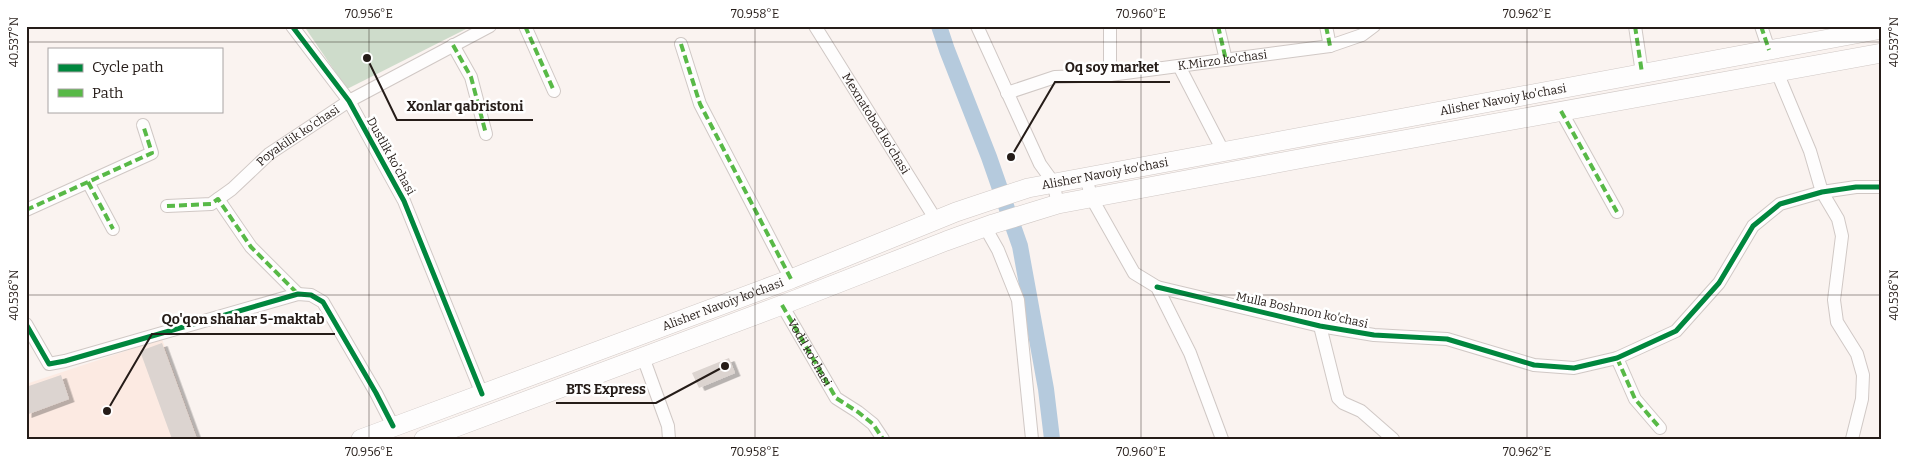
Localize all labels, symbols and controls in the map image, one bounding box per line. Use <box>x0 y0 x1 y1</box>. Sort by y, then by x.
text: 70.956°E <box>345 7 393 21</box>
text: 70.958°E <box>731 7 779 21</box>
text: 70.960°E <box>1116 7 1166 21</box>
text: 70.962°E <box>1503 7 1551 21</box>
text: 40.537°N <box>7 16 21 67</box>
text: 40.537°N <box>1887 16 1901 67</box>
street label: K.Mirzo ko'chasi <box>1177 47 1268 73</box>
legend <box>48 48 222 112</box>
callout: Oq soy market <box>1055 53 1170 82</box>
text: Cycle path <box>92 58 164 76</box>
text: Oq soy market <box>1065 59 1160 76</box>
street label: Mexnatobod ko'chasi <box>839 71 913 177</box>
street label: Alisher Navoiy ko'chasi <box>1439 81 1568 118</box>
text: Path <box>92 84 124 102</box>
callout: Xonlar qabristoni <box>397 91 533 120</box>
text: Xonlar qabristoni <box>407 98 524 115</box>
street label: Poyakilik ko'chasi <box>254 102 342 169</box>
street label: Dustlik ko'chasi <box>364 115 418 198</box>
street label: Alisher Navoiy ko'chasi <box>1041 155 1170 192</box>
text: 40.536°N <box>7 269 21 321</box>
text: 40.536°N <box>1887 269 1901 321</box>
street label: Alisher Navoiy ko'chasi <box>660 275 786 333</box>
street label: Mulla Boshmon ko'chasi <box>1235 289 1370 331</box>
callout: Qo'qon shahar 5-maktab <box>152 305 335 334</box>
text: Qo'qon shahar 5-maktab <box>161 311 325 328</box>
street label: Vodil ko'chasi <box>785 316 835 389</box>
callout: BTS Express <box>556 374 656 403</box>
text: BTS Express <box>566 381 646 398</box>
text: 70.956°E <box>345 445 393 459</box>
text: 70.958°E <box>731 445 779 459</box>
text: 70.960°E <box>1116 445 1166 459</box>
text: 70.962°E <box>1503 445 1551 459</box>

